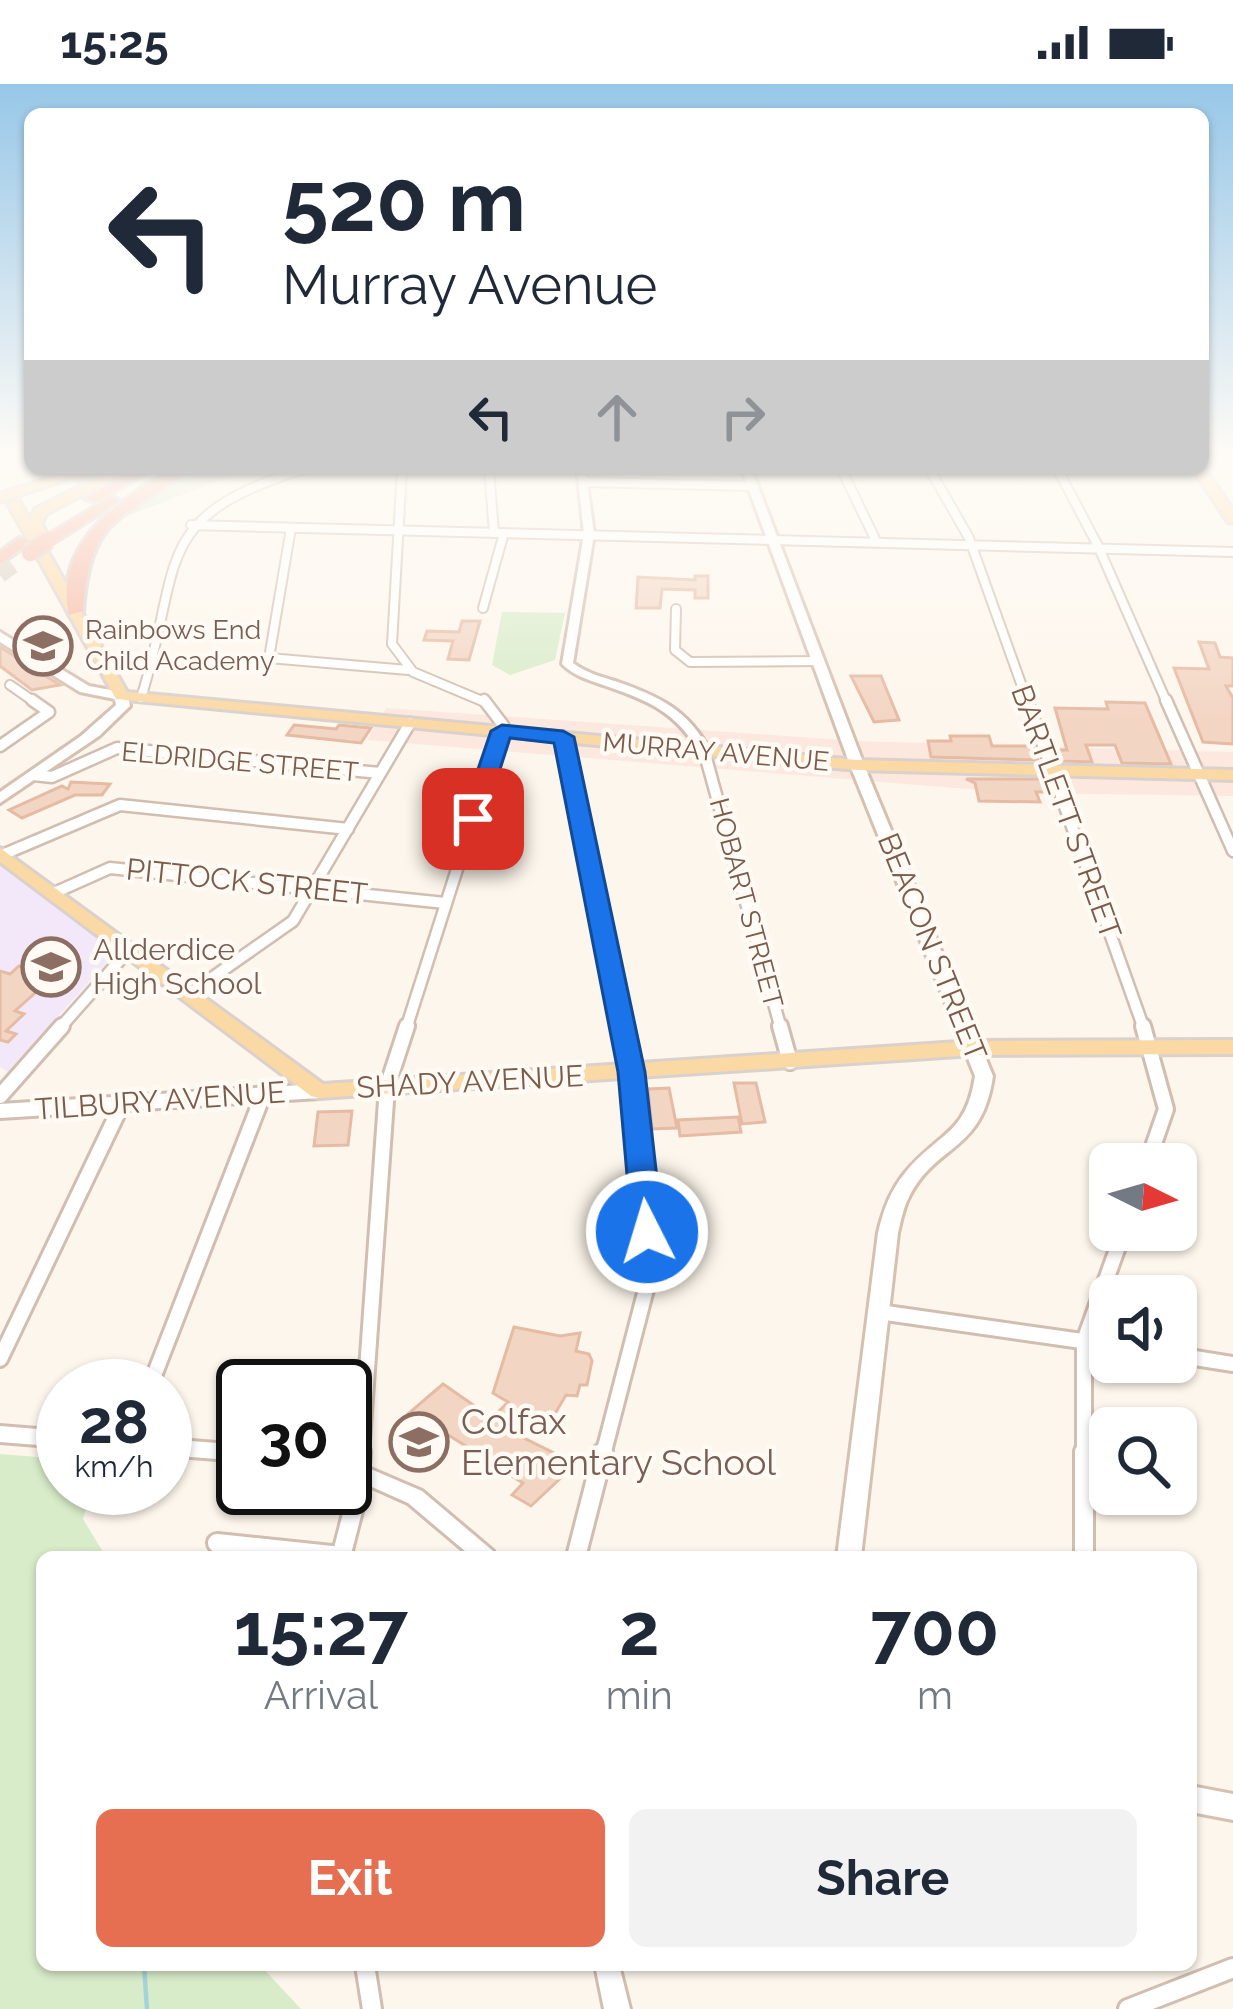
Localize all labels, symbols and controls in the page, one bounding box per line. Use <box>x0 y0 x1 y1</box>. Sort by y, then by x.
text: 15:25 <box>60 16 169 69</box>
text: 520 m <box>282 152 526 251</box>
icon: left <box>84 156 240 312</box>
text: Murray Avenue <box>282 253 657 317</box>
icon: left <box>458 384 524 450</box>
icon: ahead <box>584 384 650 450</box>
icon: right <box>710 384 776 450</box>
place label: Rainbows End Child Academy <box>85 614 275 676</box>
school or university icon: Rainbows End Child Academy <box>12 615 74 677</box>
street label: BARTLETT STREET <box>1004 680 1129 943</box>
street label: MURRAY AVENUE <box>602 726 831 777</box>
street label: ELDRIDGE STREET <box>120 736 360 787</box>
pin <box>422 768 524 870</box>
icon: arrive <box>440 786 506 852</box>
street label: HOBART STREET <box>704 795 790 1012</box>
street label: BEACON STREET <box>871 828 994 1066</box>
street label: PITTOCK STREET <box>125 851 369 912</box>
place label: Allderdice High School <box>93 932 262 1001</box>
school or university icon: Allderdice High School <box>20 936 82 998</box>
street label: SHADY AVENUE <box>356 1058 584 1105</box>
street label: TILBURY AVENUE <box>34 1074 286 1127</box>
north arrow <box>1089 1143 1197 1251</box>
map controls <box>1089 1143 1197 1515</box>
position arrow <box>584 1169 710 1295</box>
button: sound <box>1089 1275 1197 1383</box>
speed limit sign: 30 <box>216 1359 372 1515</box>
text: 28 <box>79 1387 149 1457</box>
place label: Colfax Elementary School <box>461 1400 776 1483</box>
button: search <box>1089 1407 1197 1515</box>
school or university icon: Colfax Elementary School <box>388 1411 450 1473</box>
text: km/h <box>74 1449 154 1484</box>
text: 15:27 <box>234 1587 408 1672</box>
text: 2 <box>619 1587 660 1672</box>
text: 700 <box>870 1587 999 1672</box>
text: Arrival <box>264 1672 378 1718</box>
text: min <box>606 1672 673 1718</box>
text: m <box>917 1672 953 1718</box>
button: Exit <box>96 1809 605 1947</box>
button: Share <box>629 1809 1137 1947</box>

